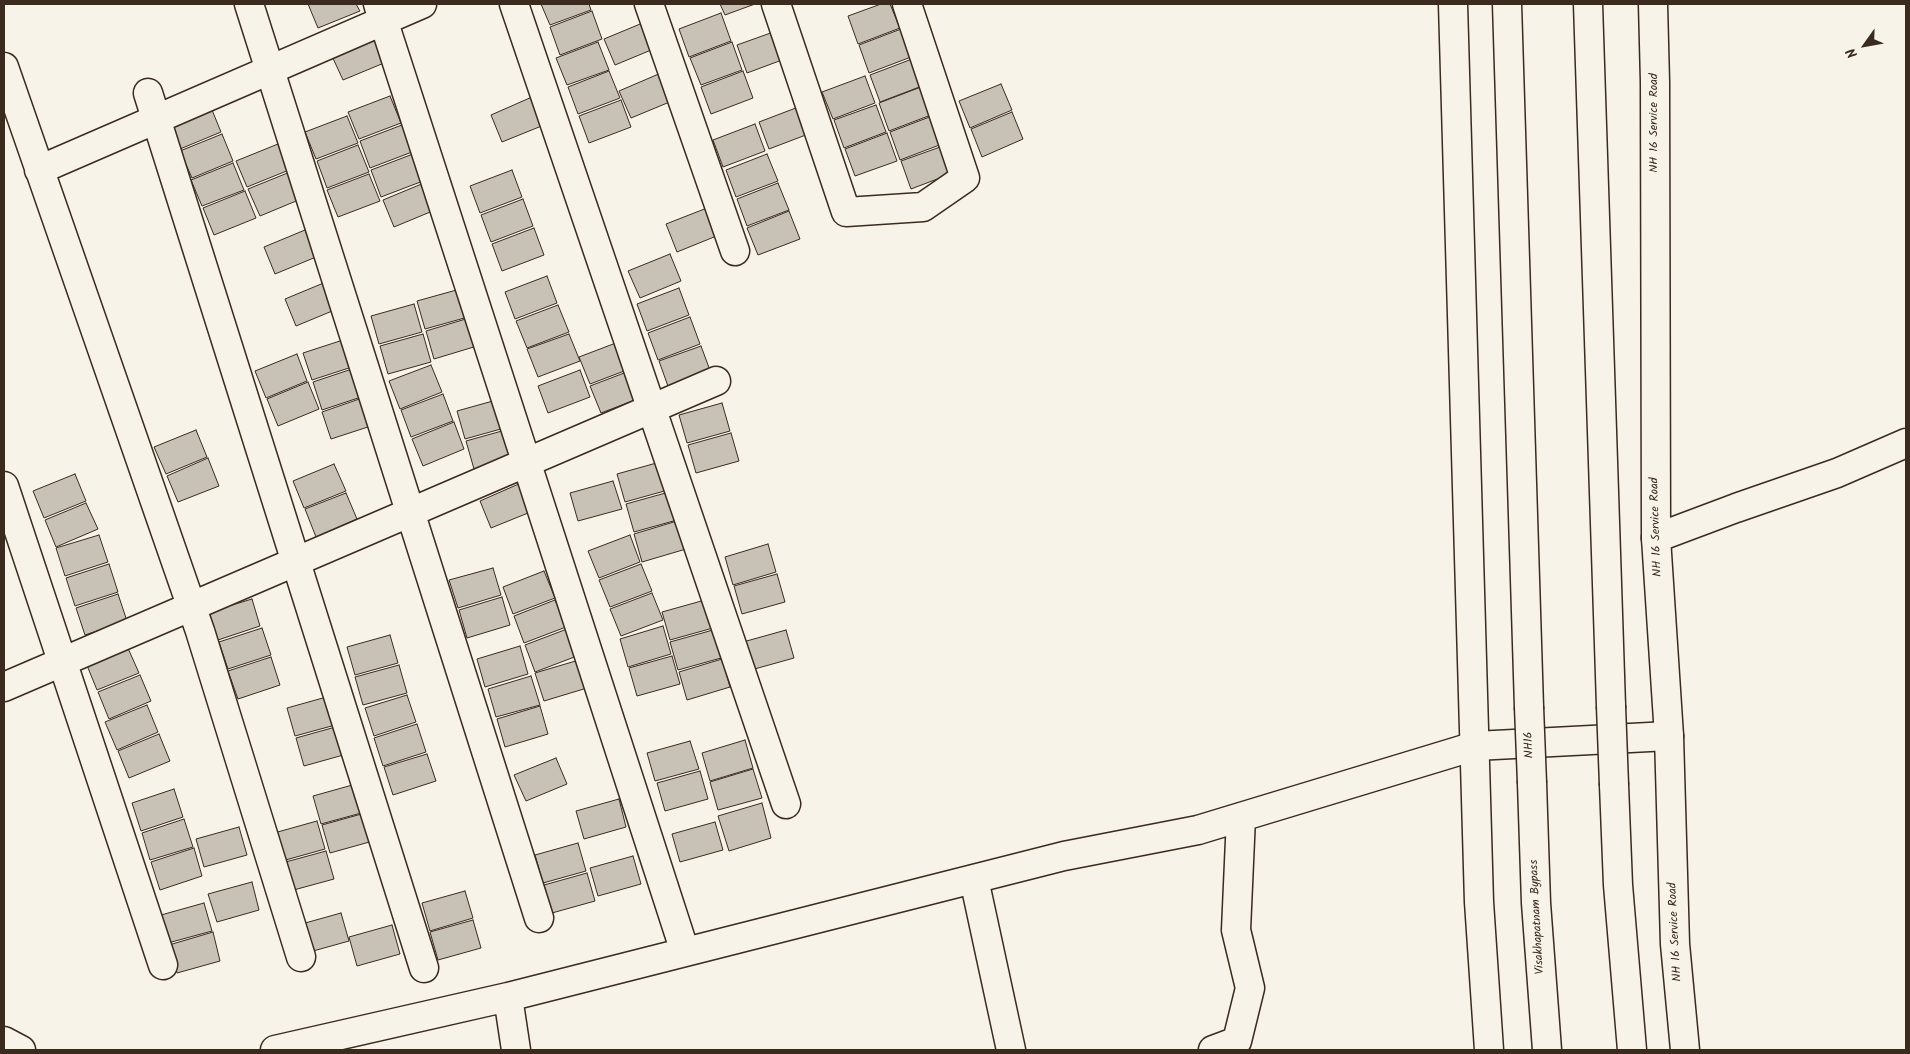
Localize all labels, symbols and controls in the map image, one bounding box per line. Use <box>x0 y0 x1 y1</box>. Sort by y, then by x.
north arrow <box>1840 20 1890 70</box>
text: N <box>1841 43 1864 63</box>
street label: NH 16 Service Road <box>1648 73 1662 173</box>
street label: NH 16 Service Road <box>1648 477 1666 577</box>
street label: NH16 <box>1522 731 1538 759</box>
street label: Visakhapatnam Bypass <box>1528 859 1548 975</box>
street label: NH 16 Service Road <box>1666 882 1686 982</box>

